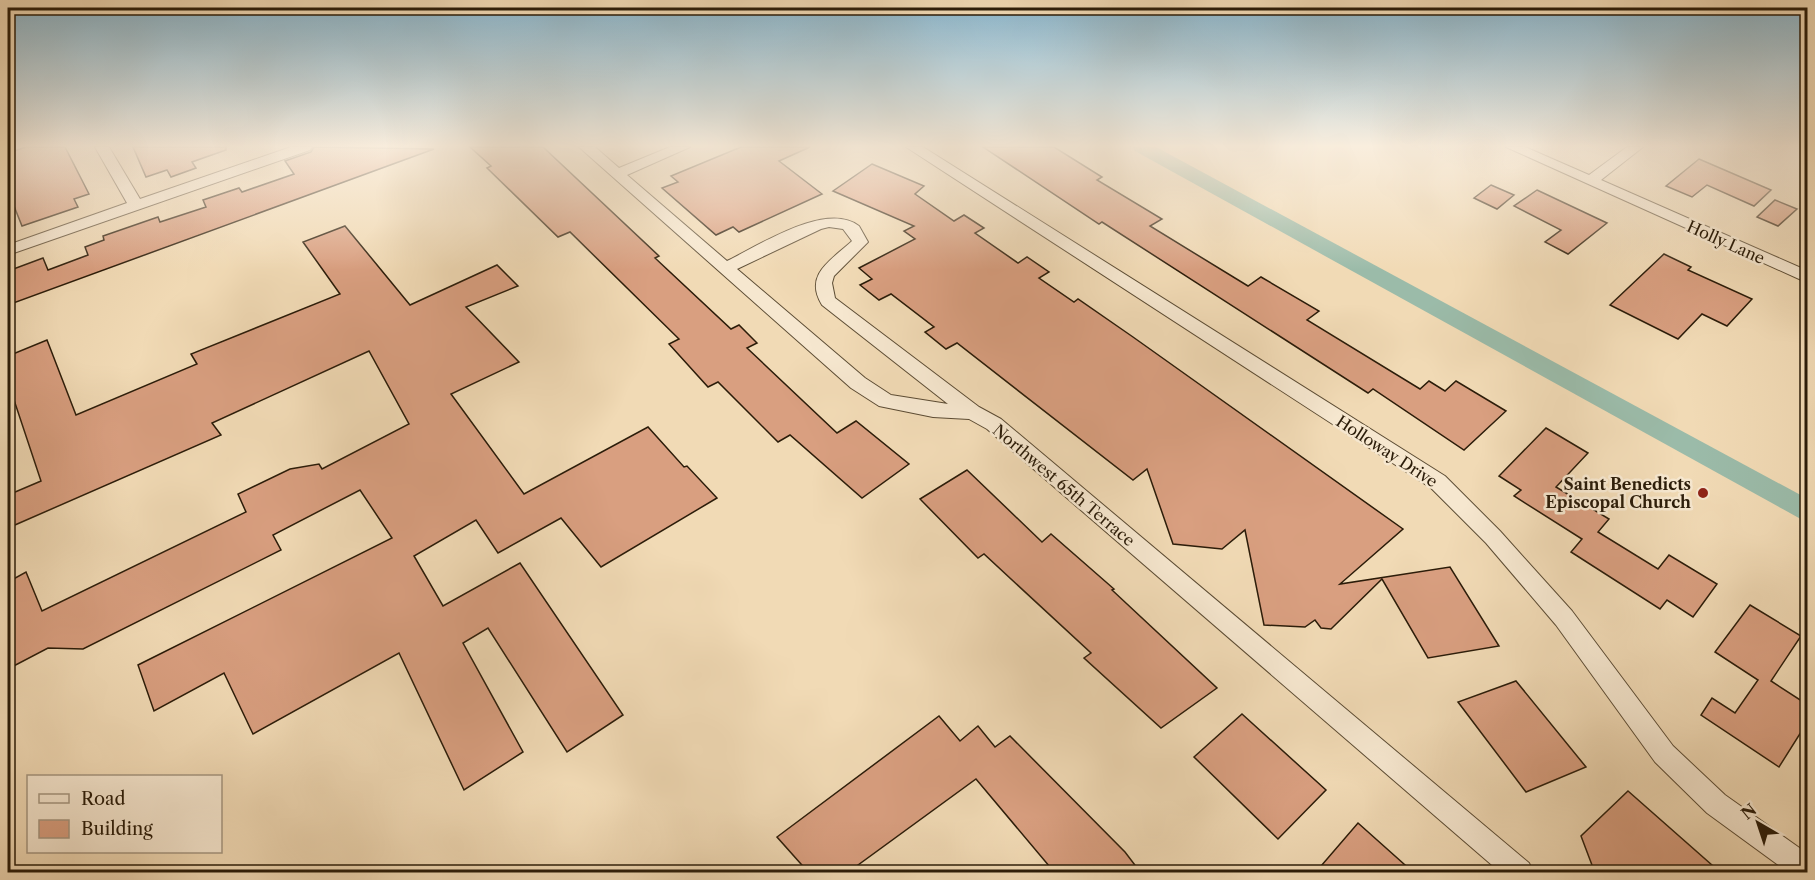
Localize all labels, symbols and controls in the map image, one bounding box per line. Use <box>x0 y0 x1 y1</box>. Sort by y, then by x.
street label: Holly Lane <box>1684 216 1768 268</box>
street label: Holloway Drive <box>1332 411 1442 491</box>
street label: Northwest 65th Terrace <box>989 420 1139 550</box>
place label: Saint Benedicts Episcopal Church <box>1545 474 1691 512</box>
marker: Saint Benedicts Episcopal Church <box>1696 486 1710 500</box>
legend <box>27 775 222 853</box>
text: Road <box>81 788 126 810</box>
north arrow <box>1728 793 1788 853</box>
text: N <box>1737 799 1760 823</box>
text: Building <box>81 818 153 840</box>

